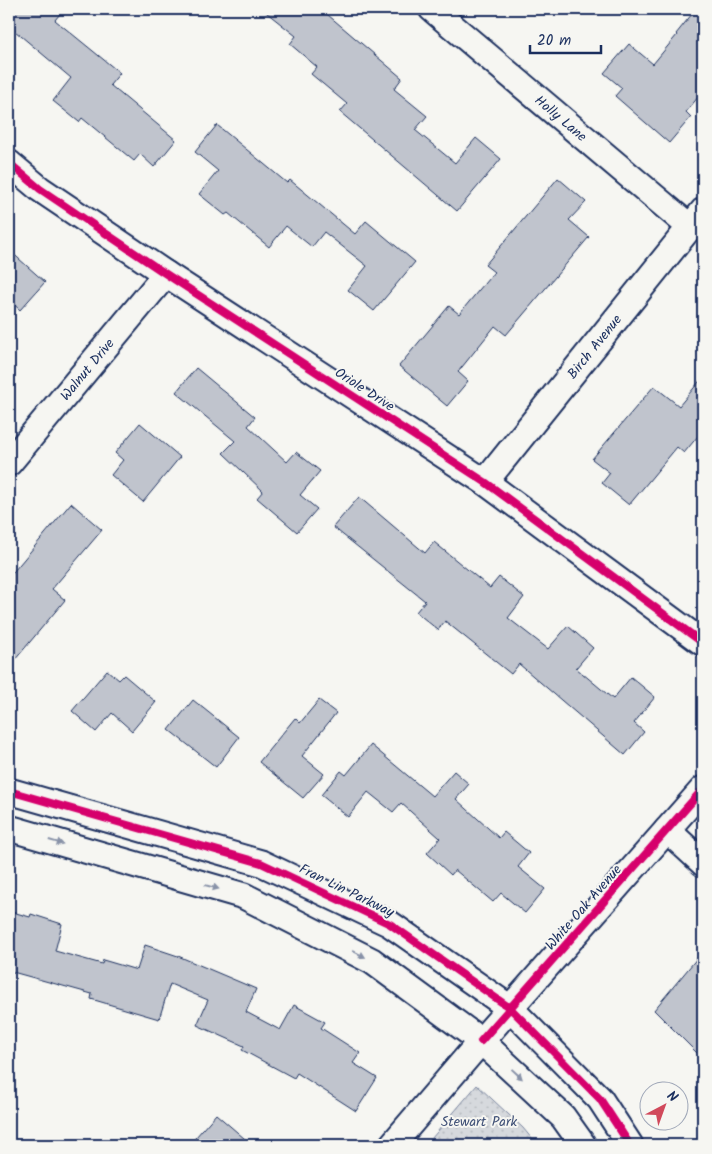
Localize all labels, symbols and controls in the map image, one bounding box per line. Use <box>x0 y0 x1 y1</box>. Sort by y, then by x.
scale bar <box>530 22 601 54</box>
text: 20 m <box>537 29 571 53</box>
street label: Holly Lane <box>529 90 592 148</box>
street label: Birch Avenue <box>562 309 628 384</box>
street label: Walnut Drive <box>55 333 121 406</box>
street label: Oriole Drive <box>330 362 399 418</box>
one-way arrow <box>48 838 63 846</box>
street label: Fran Lin Parkway <box>295 858 398 924</box>
street label: White Oak Avenue <box>540 859 628 956</box>
one-way arrow <box>204 883 219 891</box>
one-way arrow <box>352 950 366 958</box>
one-way arrow <box>510 1068 522 1080</box>
north arrow <box>640 1082 690 1132</box>
text: N <box>661 1086 683 1108</box>
park label: Stewart Park <box>441 1111 518 1133</box>

